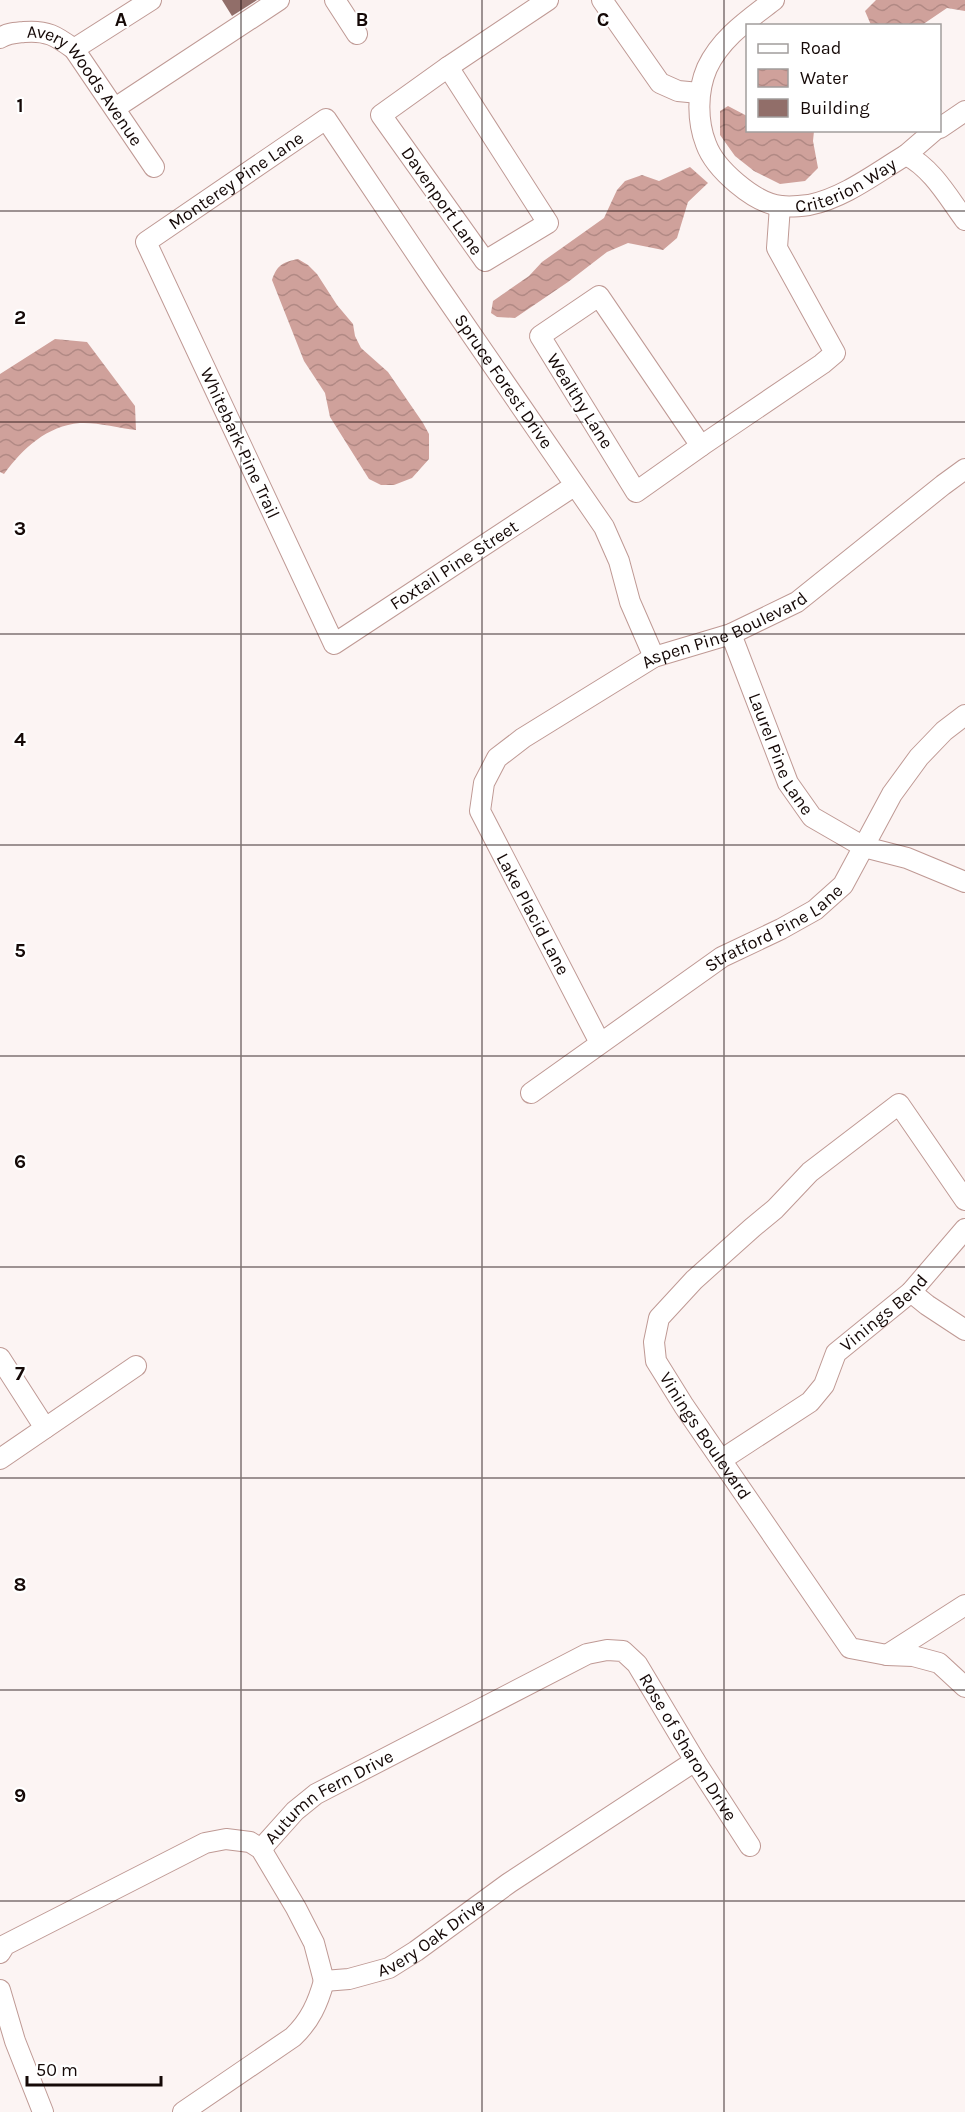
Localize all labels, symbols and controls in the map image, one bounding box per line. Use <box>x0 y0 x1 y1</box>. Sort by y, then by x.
text: A <box>115 8 128 31</box>
text: B <box>356 8 368 31</box>
text: C <box>597 8 609 31</box>
street label: Avery Woods Avenue <box>27 21 148 150</box>
legend <box>746 24 941 132</box>
text: Road <box>800 37 841 59</box>
text: Water <box>800 67 848 89</box>
text: 1 <box>16 94 24 117</box>
text: Building <box>800 97 870 119</box>
street label: Monterey Pine Lane <box>164 127 308 234</box>
street label: Davenport Lane <box>396 143 488 259</box>
street label: Criterion Way <box>794 153 901 217</box>
text: 2 <box>14 306 26 329</box>
street label: Spruce Forest Drive <box>450 310 558 453</box>
street label: Wealthy Lane <box>542 349 618 453</box>
street label: Whitebark Pine Trail <box>195 364 285 522</box>
street label: Foxtail Pine Street <box>386 515 522 615</box>
text: 3 <box>14 517 26 540</box>
street label: Aspen Pine Boulevard <box>637 587 812 673</box>
street label: Laurel Pine Lane <box>743 690 818 819</box>
text: 4 <box>14 728 26 751</box>
street label: Lake Placid Lane <box>492 849 574 979</box>
street label: Stratford Pine Lane <box>700 879 847 977</box>
text: 5 <box>14 939 26 962</box>
text: 6 <box>14 1150 26 1173</box>
street label: Vinings Bend <box>835 1270 932 1356</box>
text: 7 <box>15 1362 25 1385</box>
street label: Vinings Boulevard <box>655 1368 756 1504</box>
text: 8 <box>14 1573 26 1596</box>
street label: Rose of Sharon Drive <box>634 1669 742 1825</box>
street label: Autumn Fern Drive <box>260 1745 397 1848</box>
text: 9 <box>14 1784 26 1807</box>
street label: Avery Oak Drive <box>375 1894 489 1982</box>
scale bar <box>27 2049 160 2087</box>
text: 50 m <box>36 2059 78 2081</box>

